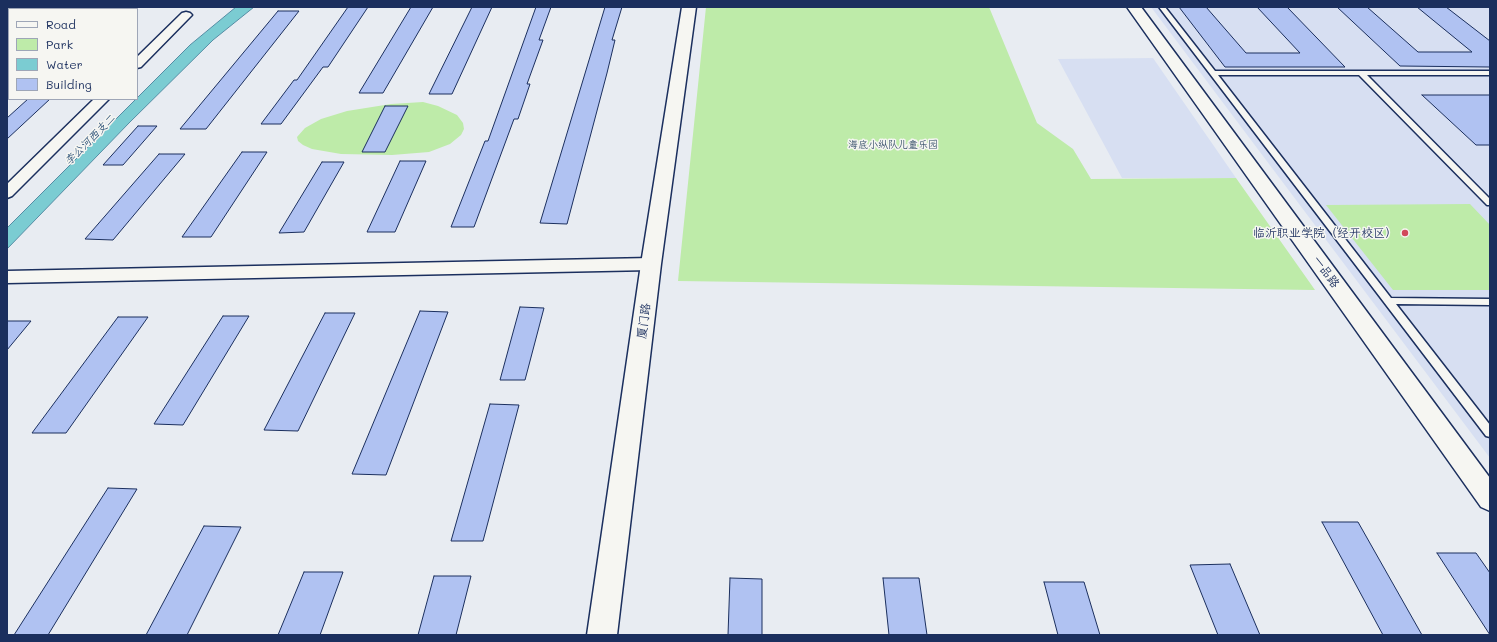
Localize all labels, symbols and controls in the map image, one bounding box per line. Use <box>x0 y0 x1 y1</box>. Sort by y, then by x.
legend <box>8 8 138 100</box>
text: Road <box>46 16 76 32</box>
text: Park <box>46 36 73 52</box>
text: Water <box>46 56 83 72</box>
text: Building <box>46 76 92 92</box>
water label: 李公河西支二 <box>62 112 118 168</box>
park label: 海底小纵队儿童乐园 <box>848 139 938 151</box>
place label: 临沂职业学院（经开校区） <box>1253 226 1397 240</box>
marker: 临沂职业学院（经开校区） <box>1400 228 1410 238</box>
street label: 一品路 <box>1310 253 1342 291</box>
street label: 厦门路 <box>635 302 653 340</box>

